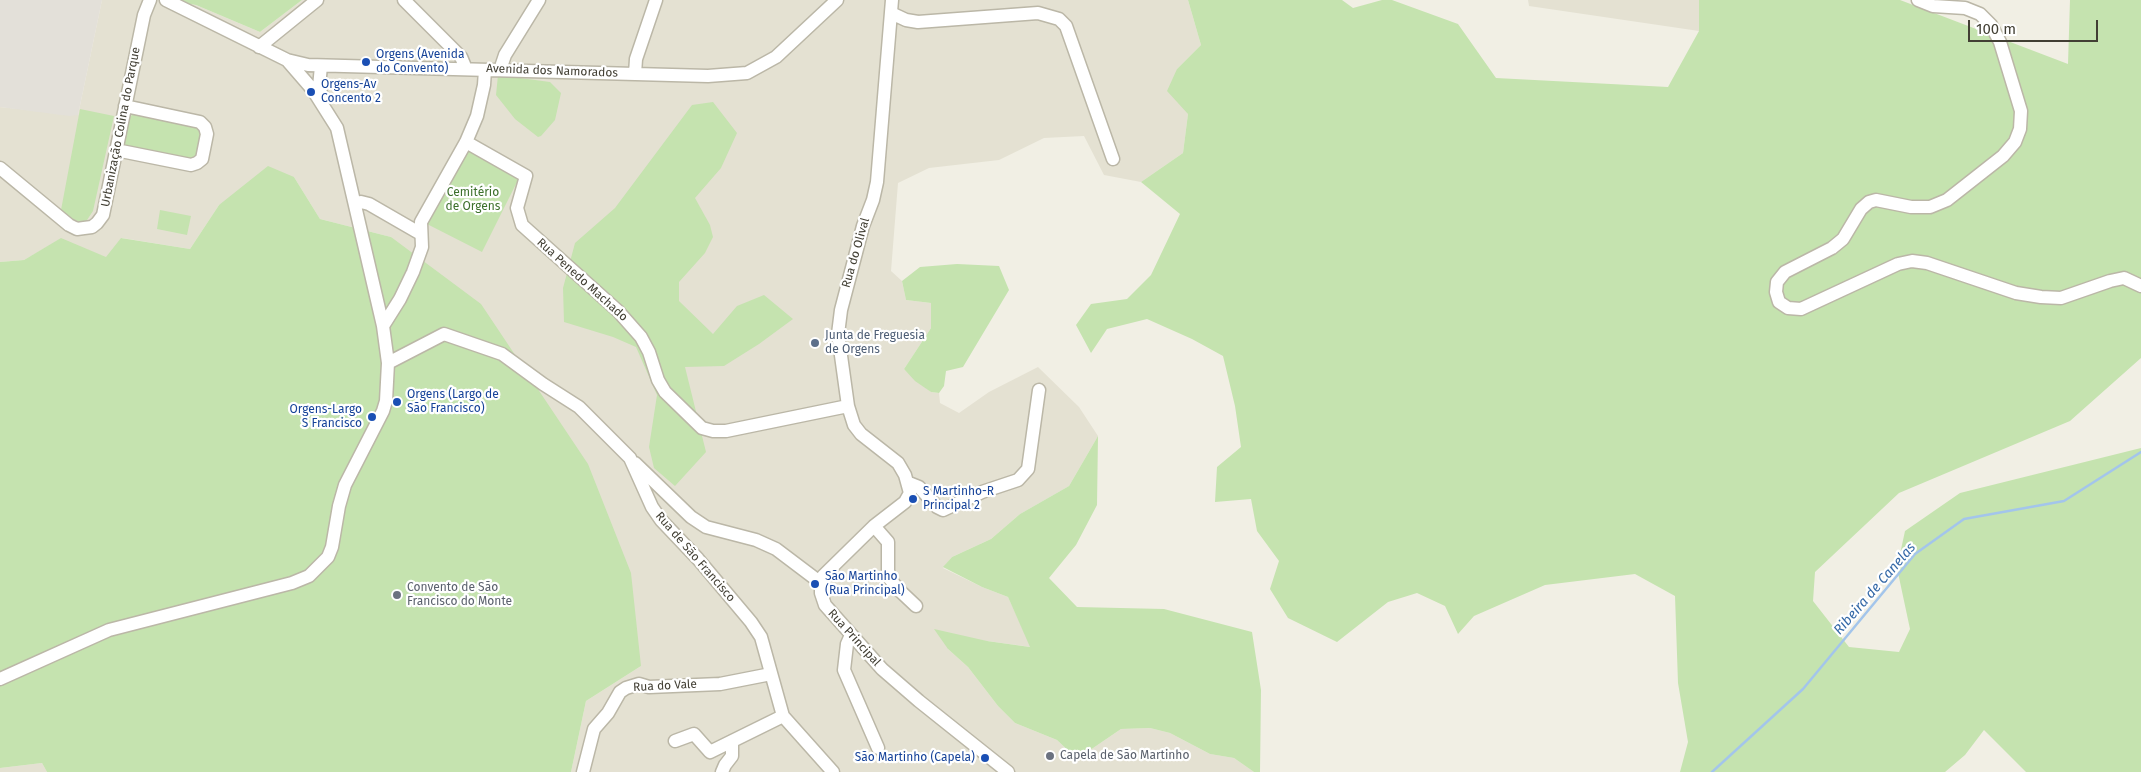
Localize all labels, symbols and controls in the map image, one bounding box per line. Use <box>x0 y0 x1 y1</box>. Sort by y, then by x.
scale bar <box>1971 10 2101 42</box>
text: 100 m <box>1976 20 2016 38</box>
street label: Urbanização Colina do Parque <box>98 46 144 208</box>
place label: Orgens (Avenida do Convento) <box>376 48 464 76</box>
marker: Orgens (Avenida do Convento) <box>360 56 372 68</box>
street label: Avenida dos Namorados <box>486 61 618 81</box>
place label: Orgens-Av Concento 2 <box>321 78 381 106</box>
marker: Orgens-Av Concento 2 <box>305 86 317 98</box>
park label: Cemitério de Orgens <box>446 186 500 214</box>
street label: Rua do Olival <box>839 216 873 290</box>
street label: Rua Penedo Machado <box>534 235 630 325</box>
place label: Junta de Freguesia de Orgens <box>825 329 925 357</box>
marker: Junta de Freguesia de Orgens <box>809 337 821 349</box>
place label: Orgens (Largo de São Francisco) <box>407 388 499 416</box>
marker: Orgens (Largo de São Francisco) <box>391 396 403 408</box>
place label: Orgens-Largo S Francisco <box>289 403 362 431</box>
marker: Orgens-Largo S Francisco <box>366 411 378 423</box>
place label: S Martinho-R Principal 2 <box>923 485 994 513</box>
marker: S Martinho-R Principal 2 <box>907 493 919 505</box>
street label: Rua de São Francisco <box>652 509 738 605</box>
water label: Ribeira de Canelas <box>1831 540 1919 638</box>
place label: São Martinho (Rua Principal) <box>825 570 905 598</box>
marker: São Martinho (Rua Principal) <box>809 578 821 590</box>
place label: Convento de São Francisco do Monte <box>407 581 512 609</box>
marker: Convento de São Francisco do Monte <box>391 589 403 601</box>
street label: Rua Principal <box>825 607 883 669</box>
street label: Rua do Vale <box>633 677 697 695</box>
place label: Capela de São Martinho <box>1060 749 1189 763</box>
marker: Capela de São Martinho <box>1044 750 1056 762</box>
place label: São Martinho (Capela) <box>855 751 975 765</box>
marker: São Martinho (Capela) <box>979 752 991 764</box>

